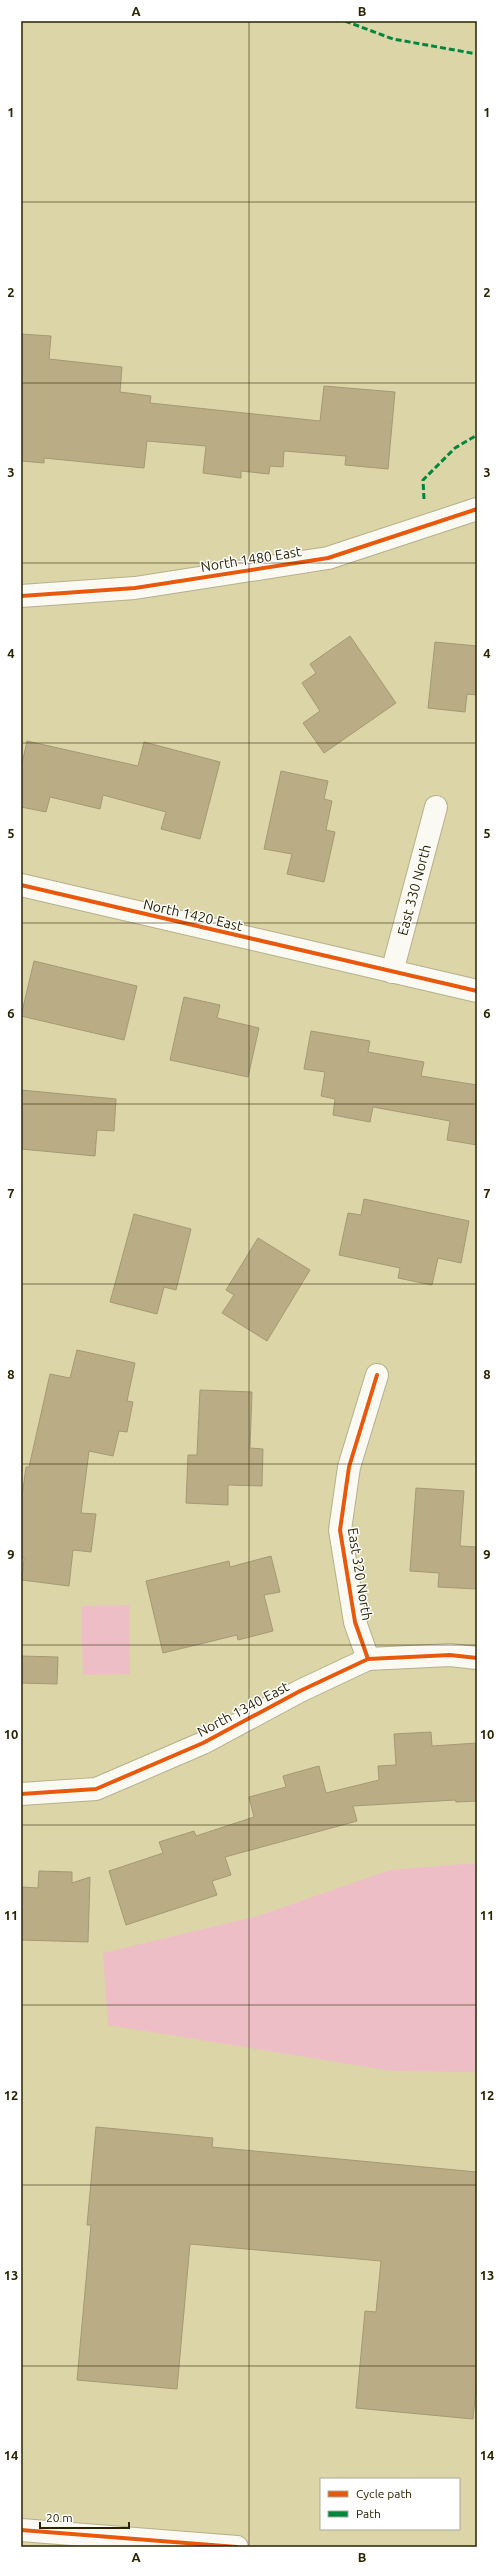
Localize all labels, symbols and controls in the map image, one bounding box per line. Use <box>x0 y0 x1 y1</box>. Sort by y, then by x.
text: A <box>131 4 141 18</box>
text: B <box>358 4 367 18</box>
text: 1 <box>7 105 15 119</box>
text: 1 <box>483 105 491 119</box>
text: 2 <box>7 285 15 299</box>
text: 2 <box>483 285 491 299</box>
text: 3 <box>7 465 15 479</box>
text: 3 <box>483 465 491 479</box>
street label: North 1480 East <box>200 543 303 575</box>
text: 4 <box>7 646 15 660</box>
text: 4 <box>483 646 491 660</box>
text: 5 <box>7 826 15 840</box>
text: 5 <box>483 826 491 840</box>
street label: East 330 North <box>394 843 434 937</box>
street label: North 1420 East <box>142 896 245 934</box>
text: 6 <box>7 1006 15 1020</box>
text: 6 <box>483 1006 491 1020</box>
text: 7 <box>7 1186 15 1200</box>
text: 7 <box>483 1186 491 1200</box>
text: 8 <box>7 1367 15 1381</box>
text: 8 <box>483 1367 491 1381</box>
street label: East 320 North <box>345 1526 375 1622</box>
text: 9 <box>7 1547 15 1561</box>
text: 9 <box>483 1547 491 1561</box>
street label: North 1340 East <box>194 1678 292 1740</box>
text: 10 <box>4 1727 18 1741</box>
text: 10 <box>480 1727 494 1741</box>
text: 11 <box>4 1908 18 1922</box>
text: 11 <box>480 1908 494 1922</box>
text: 12 <box>4 2088 18 2102</box>
text: 12 <box>480 2088 494 2102</box>
text: 13 <box>4 2268 18 2282</box>
text: 13 <box>480 2268 494 2282</box>
text: 14 <box>4 2448 18 2462</box>
text: 14 <box>480 2448 494 2462</box>
legend <box>320 2478 460 2530</box>
text: Cycle path <box>356 2487 412 2500</box>
scale bar <box>40 2504 129 2530</box>
text: Path <box>356 2507 381 2520</box>
text: 20 m <box>46 2511 73 2524</box>
text: A <box>131 2550 141 2564</box>
text: B <box>358 2550 367 2564</box>

